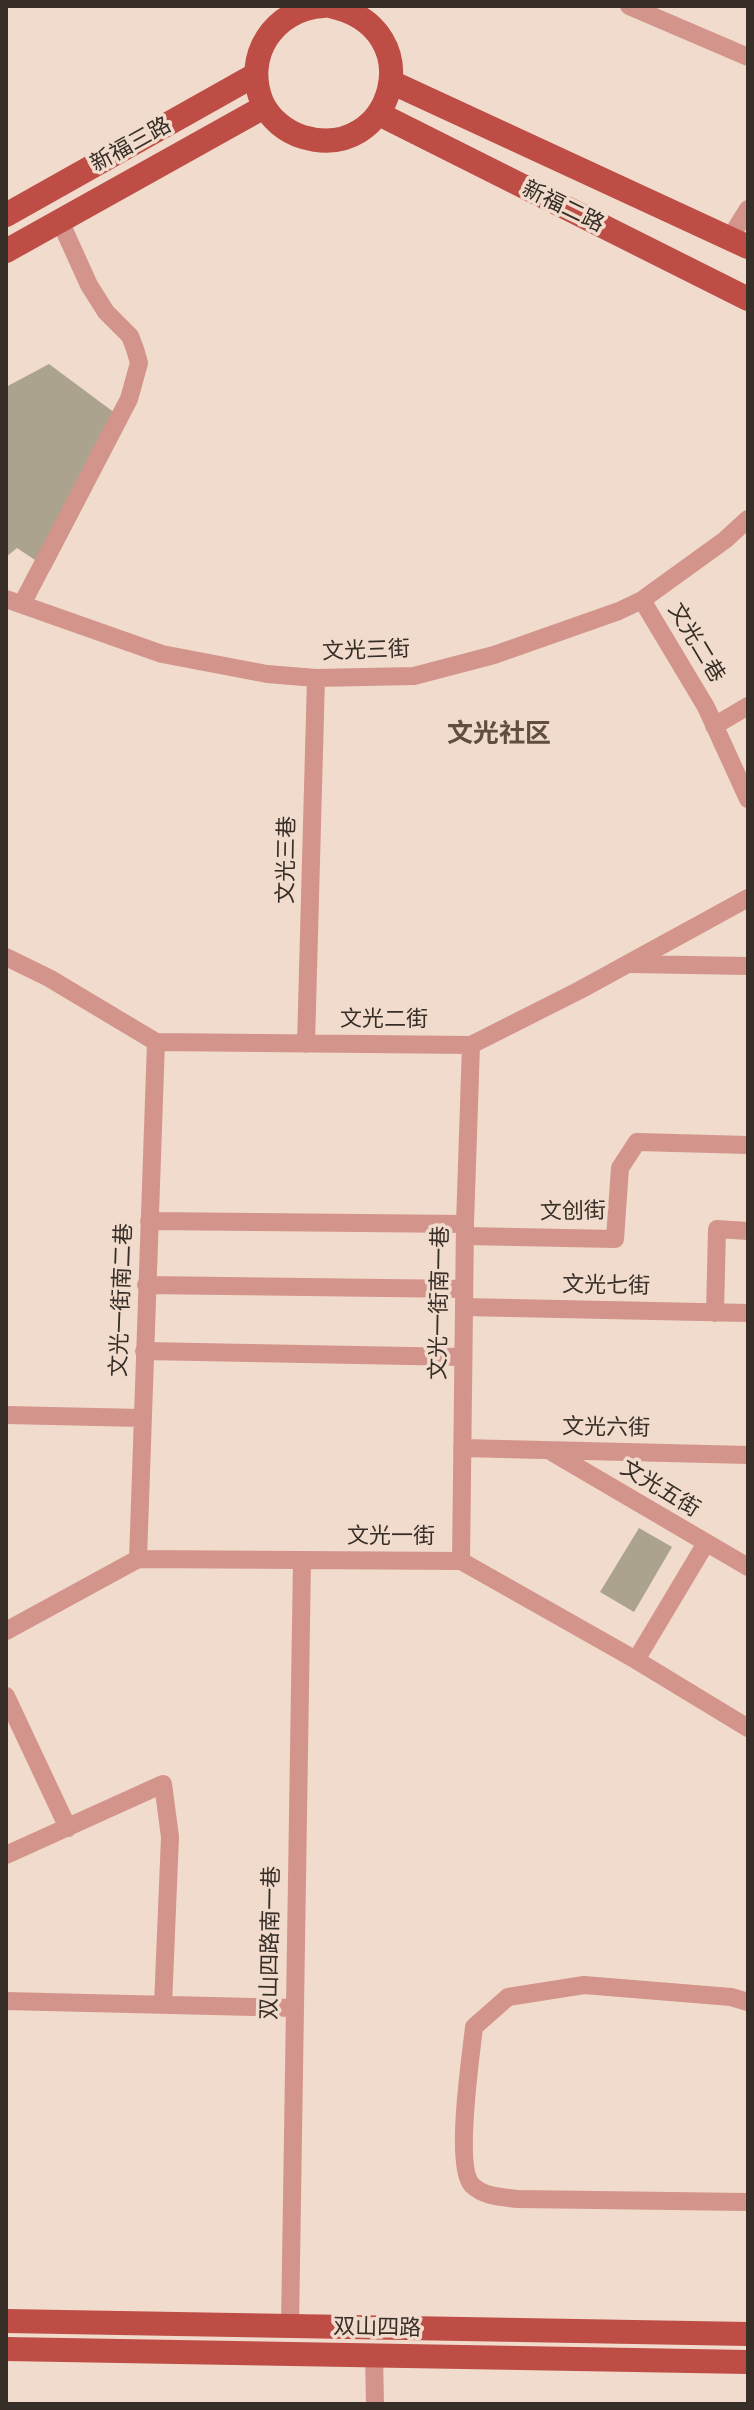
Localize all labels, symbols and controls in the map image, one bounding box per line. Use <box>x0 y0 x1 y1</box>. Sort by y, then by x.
street label: 新福三路 <box>86 112 176 178</box>
street label: 新福二路 <box>518 176 608 238</box>
street label: 文光二巷 <box>662 598 730 688</box>
street label: 文光三街 <box>322 636 410 666</box>
district label: 文光社区 <box>447 719 551 751</box>
street label: 文光三巷 <box>273 816 301 904</box>
street label: 文光二街 <box>340 1007 428 1033</box>
street label: 文创街 <box>540 1198 606 1226</box>
street label: 文光一街南二巷 <box>106 1223 138 1377</box>
street label: 文光一街南一巷 <box>425 1226 455 1380</box>
street label: 文光七街 <box>562 1272 650 1300</box>
street label: 文光六街 <box>562 1414 650 1442</box>
street label: 文光五街 <box>615 1455 705 1523</box>
street label: 文光一街 <box>347 1524 435 1550</box>
street label: 双山四路南一巷 <box>256 1866 286 2020</box>
street label: 双山四路 <box>333 2314 421 2342</box>

